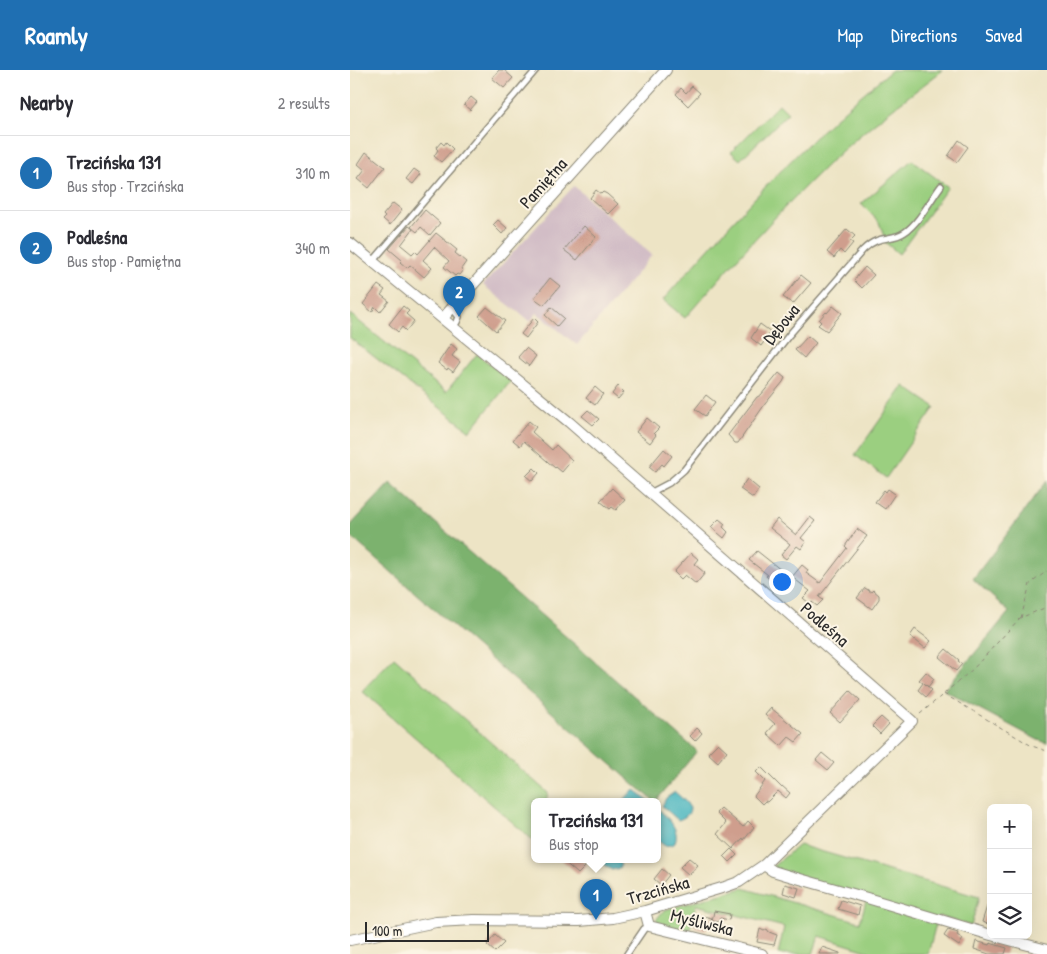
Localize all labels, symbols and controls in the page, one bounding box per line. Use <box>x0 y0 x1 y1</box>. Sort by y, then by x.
text: Roamly <box>25 19 88 51</box>
text: Map <box>838 23 863 48</box>
text: Directions <box>891 23 957 48</box>
text: Saved <box>985 23 1022 48</box>
text: Nearby <box>20 88 73 117</box>
text: 2 results <box>278 92 330 114</box>
text: Trzcińska 131 <box>67 149 161 175</box>
street label: Pamiętna <box>513 152 573 214</box>
text: 1 <box>33 162 39 184</box>
text: 310 m <box>295 162 330 184</box>
text: Bus stop · Trzcińska <box>67 175 183 197</box>
text: Podleśna <box>67 224 127 250</box>
text: 2 <box>32 237 40 259</box>
text: 340 m <box>295 237 330 259</box>
text: Bus stop · Pamiętna <box>67 250 181 272</box>
pin: 2 <box>443 276 475 317</box>
street label: Dębowa <box>757 298 805 350</box>
your location <box>769 569 795 595</box>
street label: Podleśna <box>795 596 855 652</box>
popup <box>531 798 661 863</box>
map controls <box>987 804 1032 939</box>
button: + <box>987 804 1032 849</box>
text: Trzcińska 131 <box>549 807 643 833</box>
text: Bus stop <box>549 833 598 855</box>
button: − <box>987 849 1032 894</box>
street label: Trzcińska <box>624 869 692 911</box>
pin: 1 <box>580 879 612 920</box>
button: layers <box>987 894 1032 939</box>
street label: Myśliwska <box>668 902 736 942</box>
scale bar <box>365 919 489 942</box>
text: 100 m <box>372 921 402 940</box>

